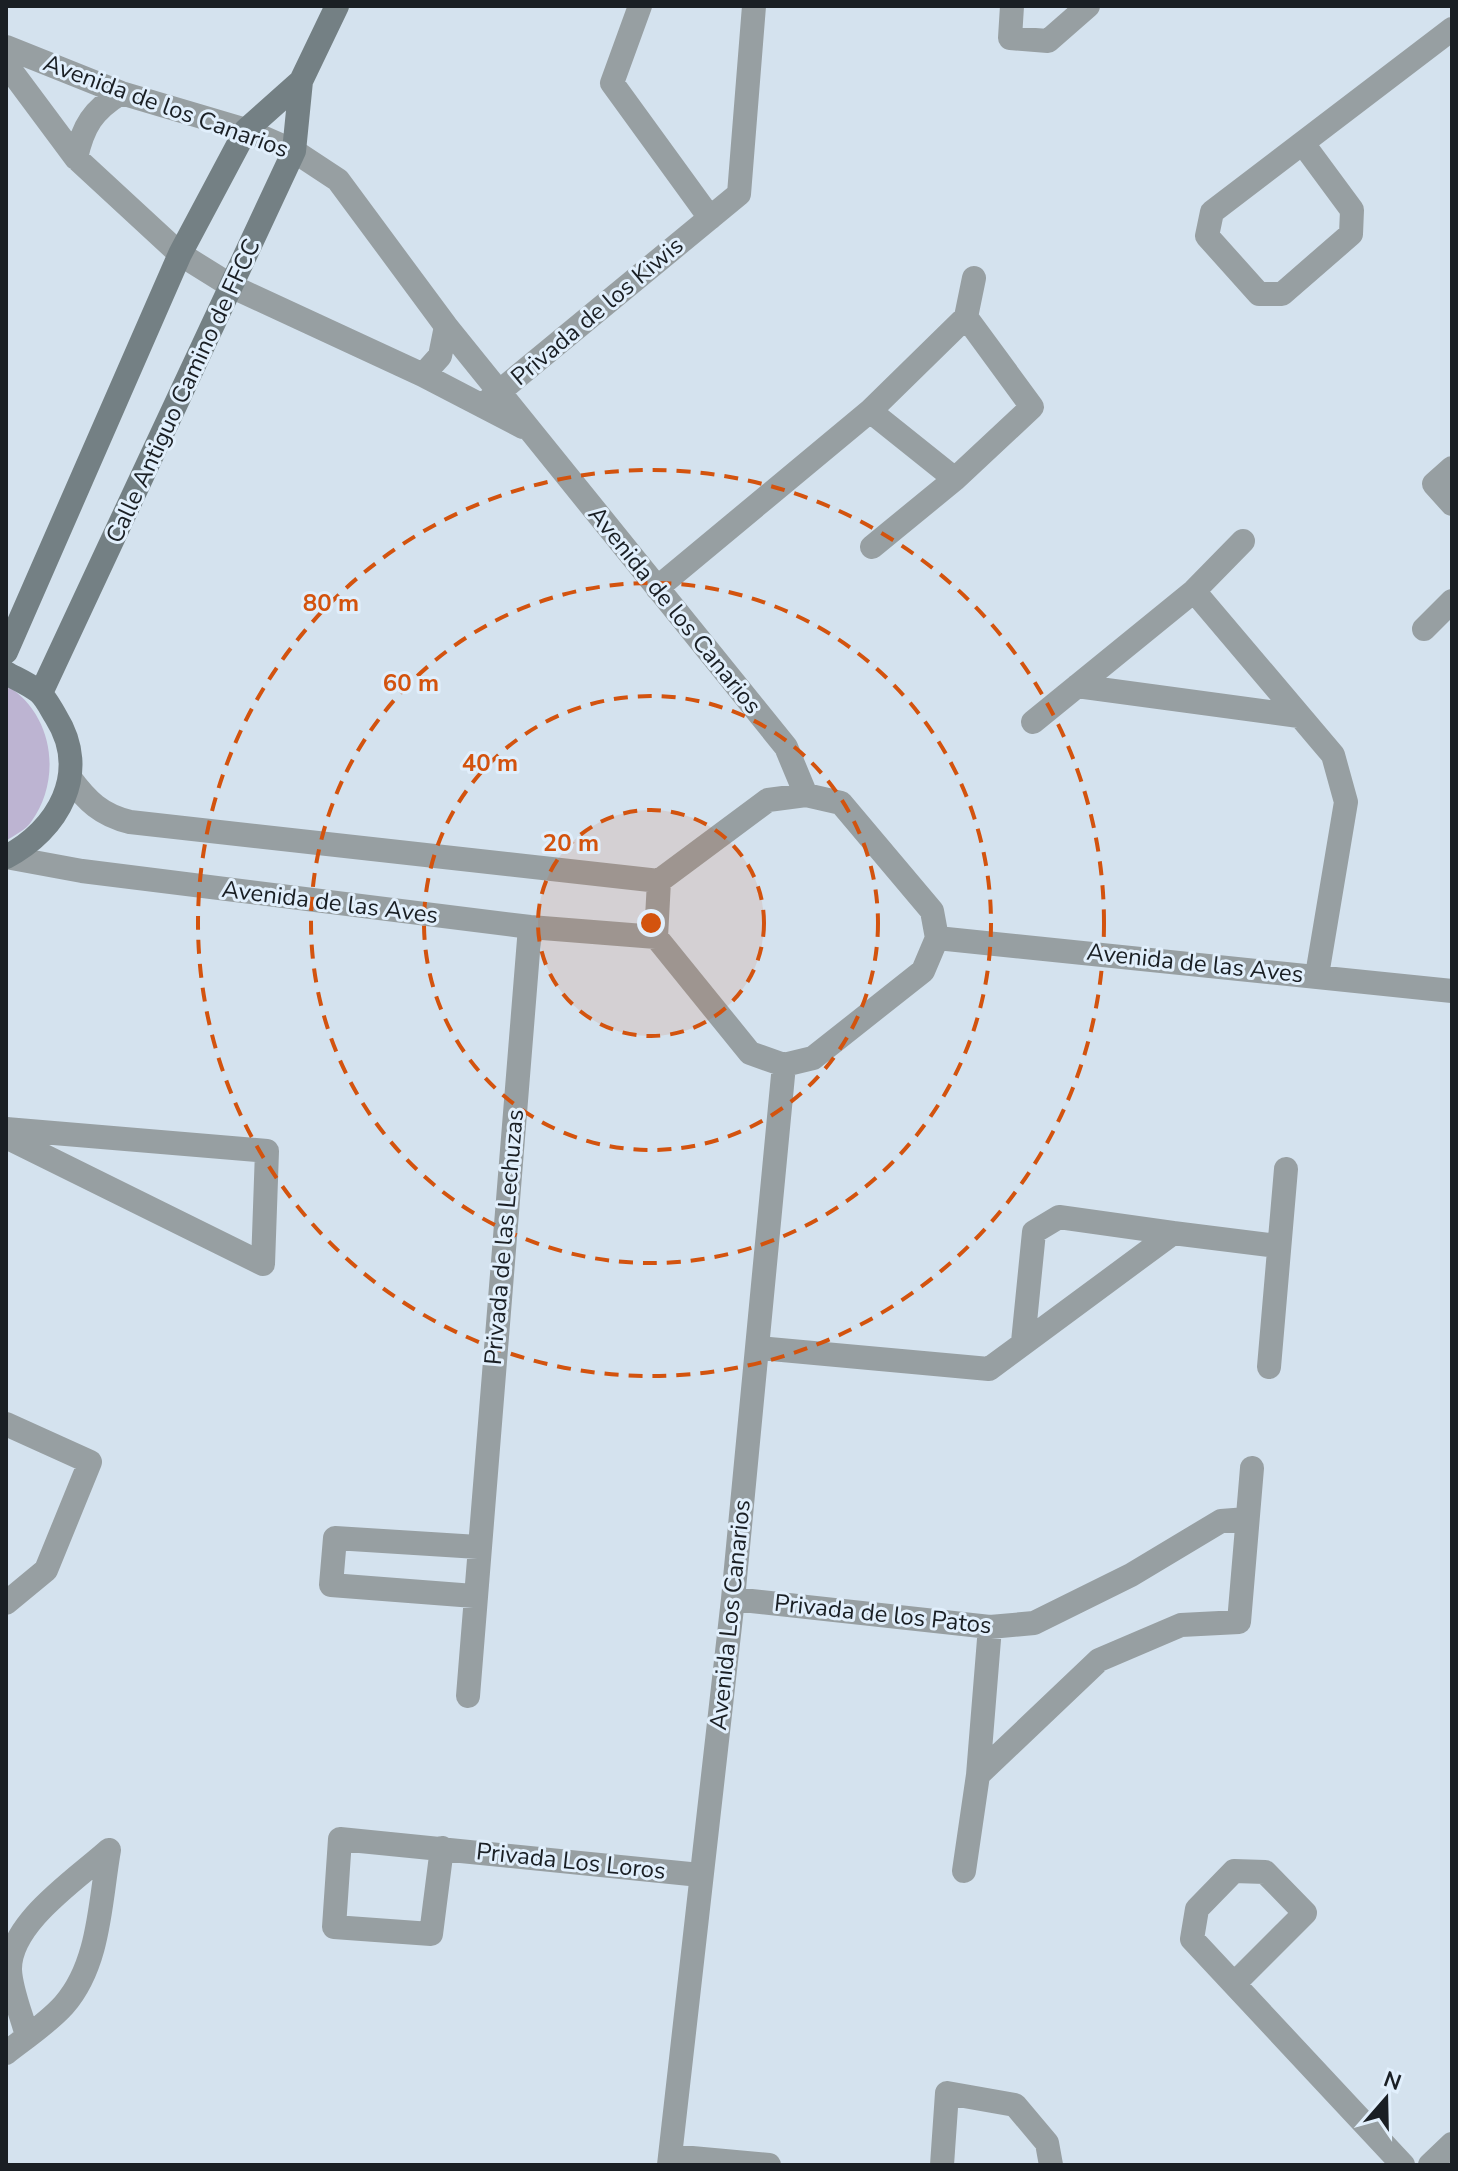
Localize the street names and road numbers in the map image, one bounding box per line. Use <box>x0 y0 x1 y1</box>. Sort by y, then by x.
street label: Avenida de los Canarios <box>39 47 293 165</box>
street label: Privada de los Kiwis <box>504 229 690 393</box>
street label: Calle Antiguo Camino de FFCC <box>98 234 268 548</box>
street label: Avenida de los Canarios <box>581 499 769 721</box>
street label: Avenida de las Aves <box>220 873 440 931</box>
street label: Avenida de las Aves <box>1085 936 1305 990</box>
street label: Privada de las Lechuzas <box>477 1108 531 1366</box>
street label: Avenida Los Canarios <box>702 1498 758 1732</box>
street label: Privada de los Patos <box>773 1587 993 1641</box>
street label: Privada Los Loros <box>475 1835 667 1887</box>

